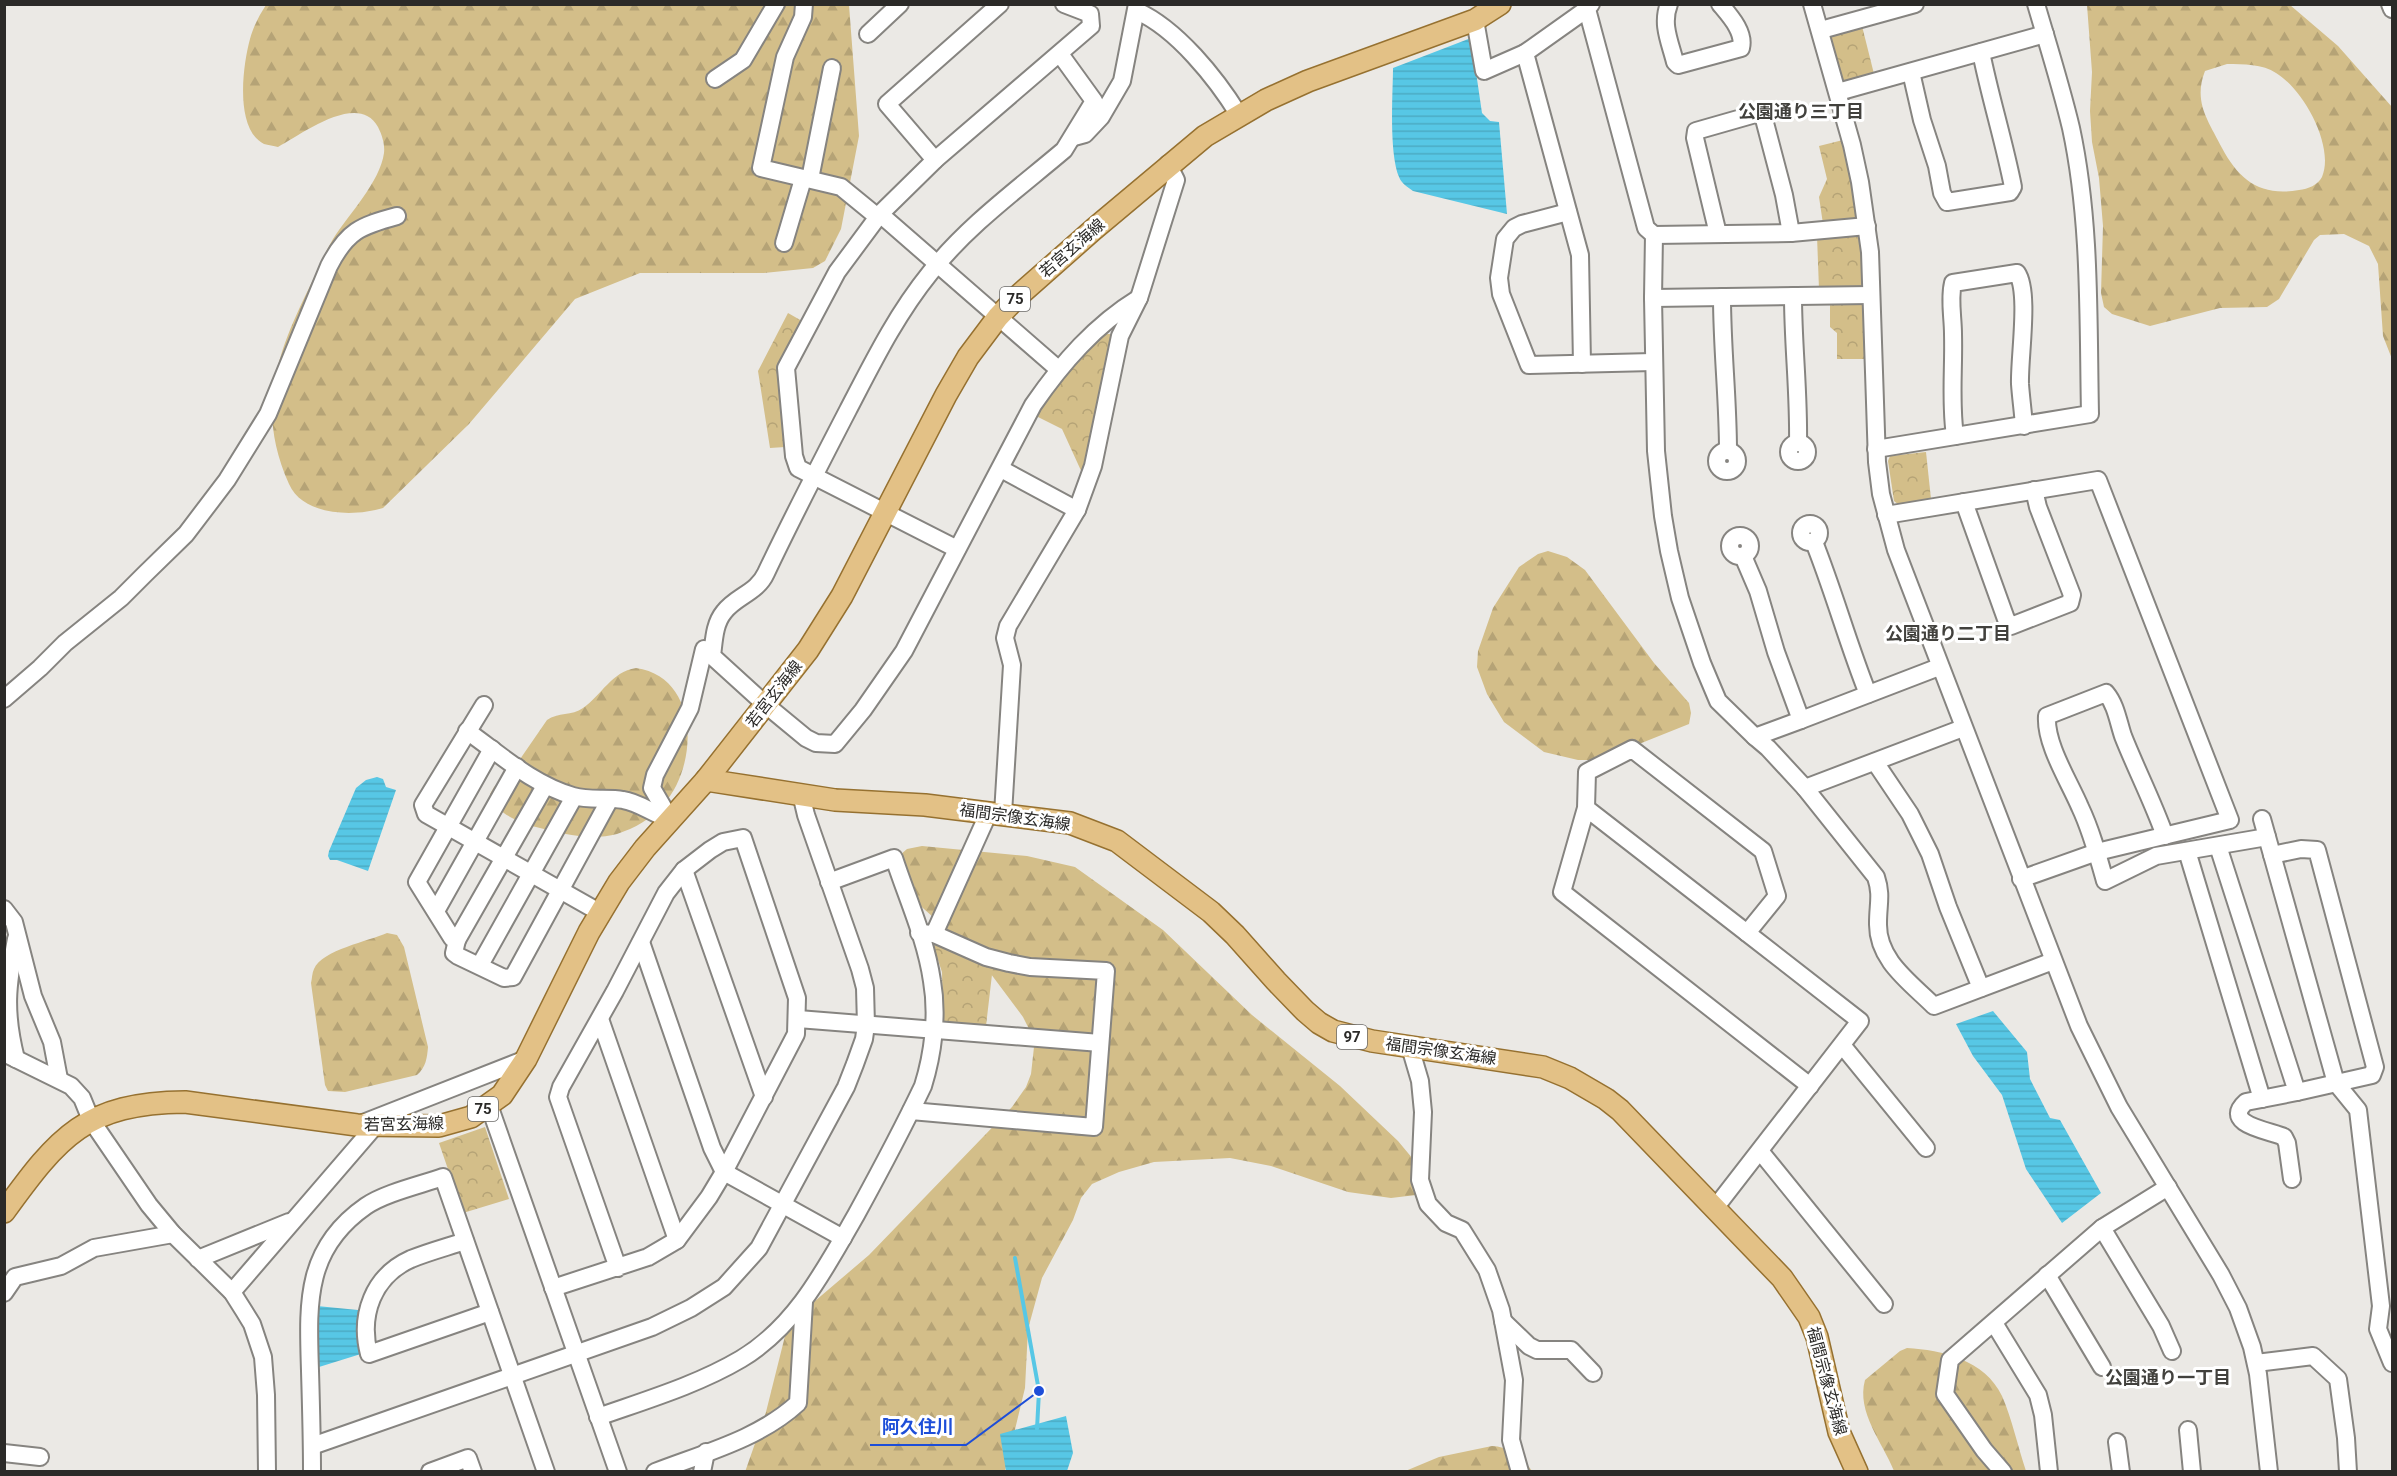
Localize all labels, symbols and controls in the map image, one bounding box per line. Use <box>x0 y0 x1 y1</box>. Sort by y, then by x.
district label: 公園通り三丁目 <box>1738 101 1864 122</box>
street label: 若宮玄海線 <box>1036 215 1108 281</box>
road number: 75 <box>1000 287 1030 311</box>
district label: 公園通り二丁目 <box>1885 623 2011 644</box>
street label: 若宮玄海線 <box>742 657 806 731</box>
street label: 福間宗像玄海線 <box>958 800 1072 834</box>
road number: 97 <box>1337 1025 1367 1049</box>
street label: 福間宗像玄海線 <box>1384 1034 1498 1068</box>
road number: 75 <box>468 1097 498 1121</box>
street label: 若宮玄海線 <box>364 1114 444 1134</box>
street label: 福間宗像玄海線 <box>1803 1324 1851 1438</box>
district label: 公園通り一丁目 <box>2105 1367 2231 1388</box>
callout: 阿久住川 <box>870 1409 966 1445</box>
text: 阿久住川 <box>882 1416 954 1437</box>

